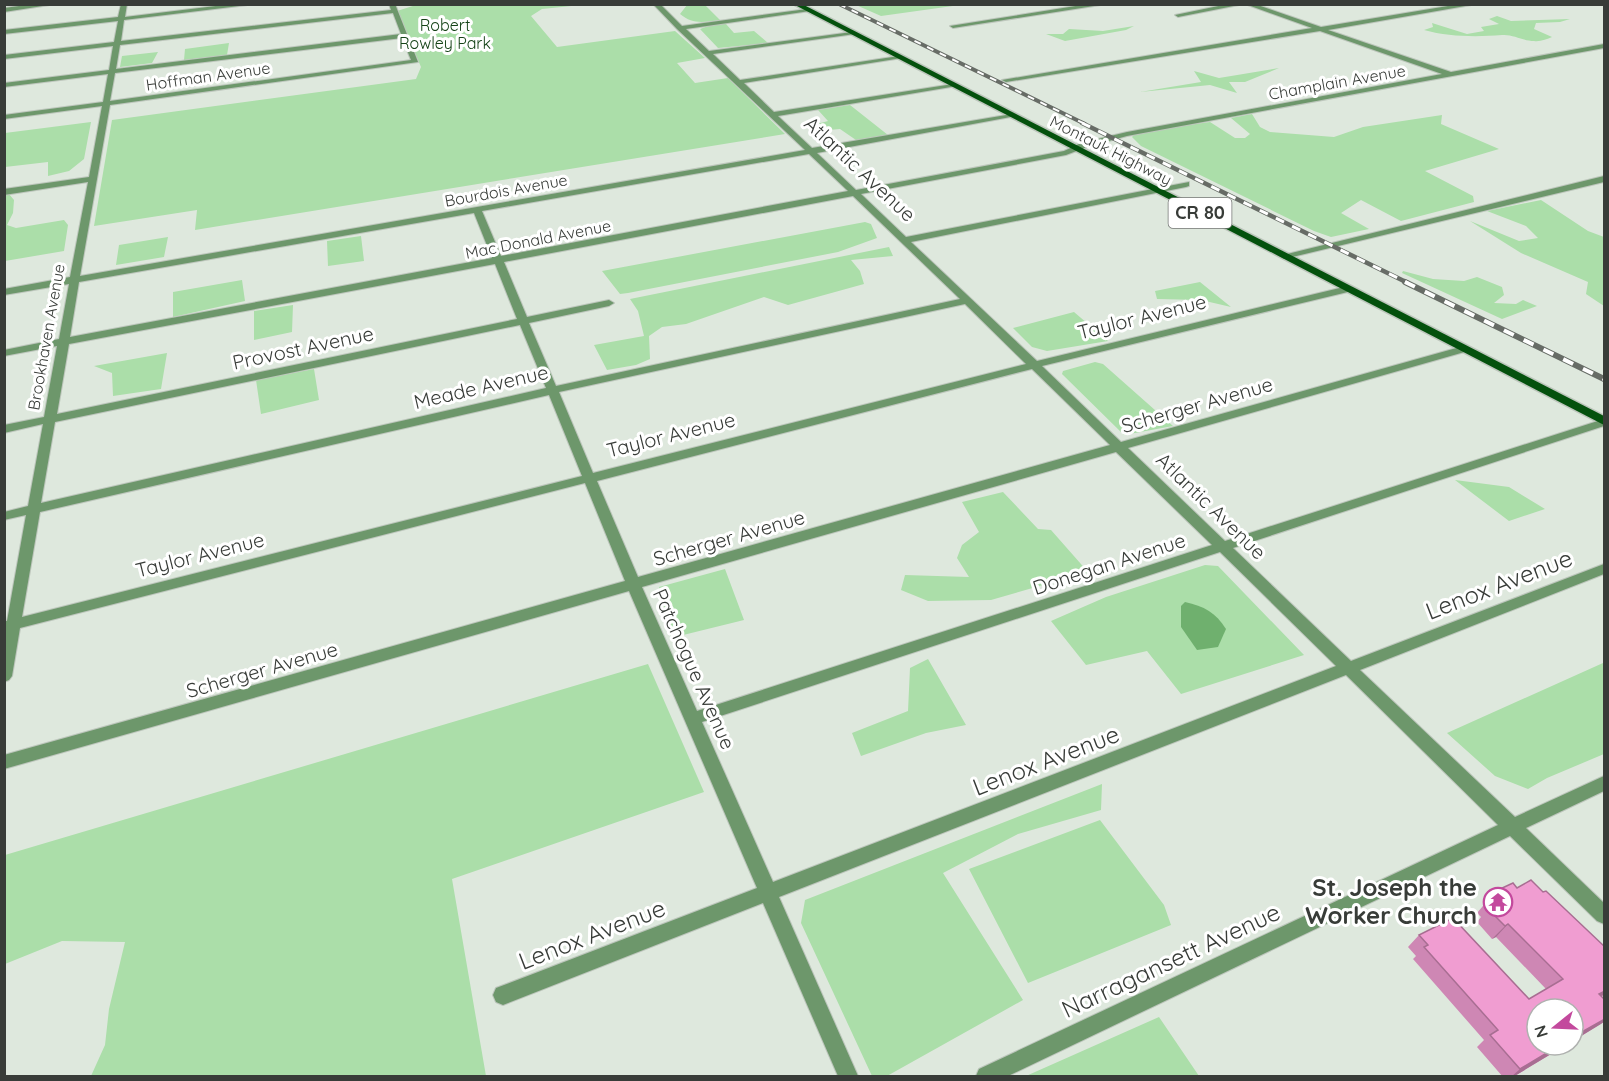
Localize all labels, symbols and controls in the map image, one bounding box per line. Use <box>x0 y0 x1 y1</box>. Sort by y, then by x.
park label: Robert Rowley Park <box>399 15 491 53</box>
street label: Hoffman Avenue <box>145 57 271 95</box>
street label: Champlain Avenue <box>1267 60 1407 104</box>
street label: Atlantic Avenue <box>799 111 921 227</box>
street label: Montauk Highway <box>1047 111 1175 189</box>
street label: Bourdois Avenue <box>443 169 569 211</box>
road number: CR 80 <box>1168 198 1232 228</box>
street label: Mac Donald Avenue <box>463 215 613 263</box>
street label: Brookhaven Avenue <box>23 262 69 412</box>
street label: Taylor Avenue <box>1075 288 1209 345</box>
street label: Provost Avenue <box>230 320 376 375</box>
street label: Meade Avenue <box>411 359 551 414</box>
street label: Scherger Avenue <box>1118 371 1276 438</box>
street label: Taylor Avenue <box>604 406 738 463</box>
street label: Atlantic Avenue <box>1151 447 1272 564</box>
street label: Scherger Avenue <box>650 504 808 571</box>
street label: Taylor Avenue <box>133 526 267 583</box>
street label: Donegan Avenue <box>1029 527 1188 600</box>
street label: Lenox Avenue <box>1421 542 1576 626</box>
street label: Patchogue Avenue <box>648 585 741 753</box>
street label: Scherger Avenue <box>183 636 341 703</box>
street label: Lenox Avenue <box>968 718 1123 802</box>
place label: St. Joseph the Worker Church <box>1305 872 1477 930</box>
temple icon: St. Joseph the Worker Church <box>1482 886 1514 918</box>
street label: Lenox Avenue <box>514 892 669 976</box>
street label: Narragansett Avenue <box>1057 896 1285 1024</box>
north arrow <box>1525 997 1585 1057</box>
text: N <box>1529 1023 1552 1040</box>

